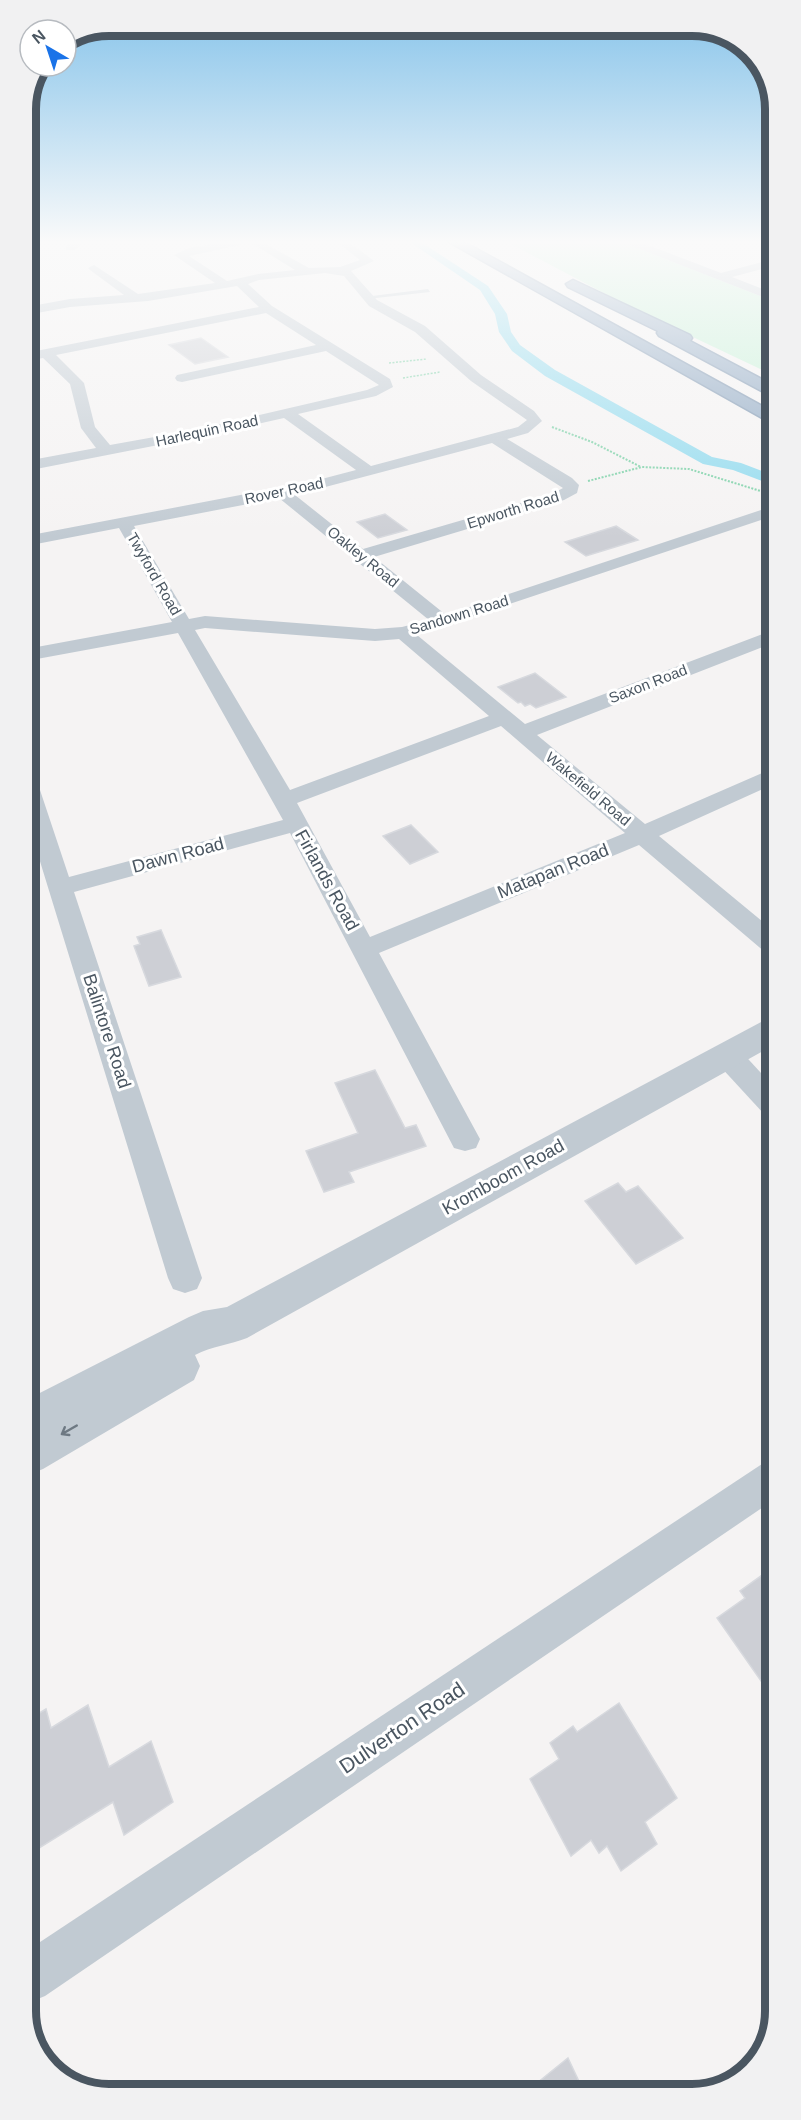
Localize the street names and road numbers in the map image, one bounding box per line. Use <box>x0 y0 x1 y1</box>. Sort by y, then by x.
street label: Harlequin Road <box>154 411 260 450</box>
street label: Rover Road <box>243 474 325 507</box>
street label: Epworth Road <box>465 487 561 532</box>
street label: Oakley Road <box>324 523 402 591</box>
street label: Twyford Road <box>124 529 185 618</box>
street label: Sandown Road <box>407 591 510 638</box>
street label: Saxon Road <box>606 661 689 706</box>
street label: Wakefield Road <box>543 748 634 829</box>
street label: Firlands Road <box>291 826 363 934</box>
street label: Dawn Road <box>130 833 226 877</box>
street label: Matapan Road <box>495 840 611 902</box>
street label: Balintore Road <box>79 971 135 1091</box>
street label: Kromboom Road <box>439 1135 567 1219</box>
street label: Dulverton Road <box>335 1677 469 1778</box>

